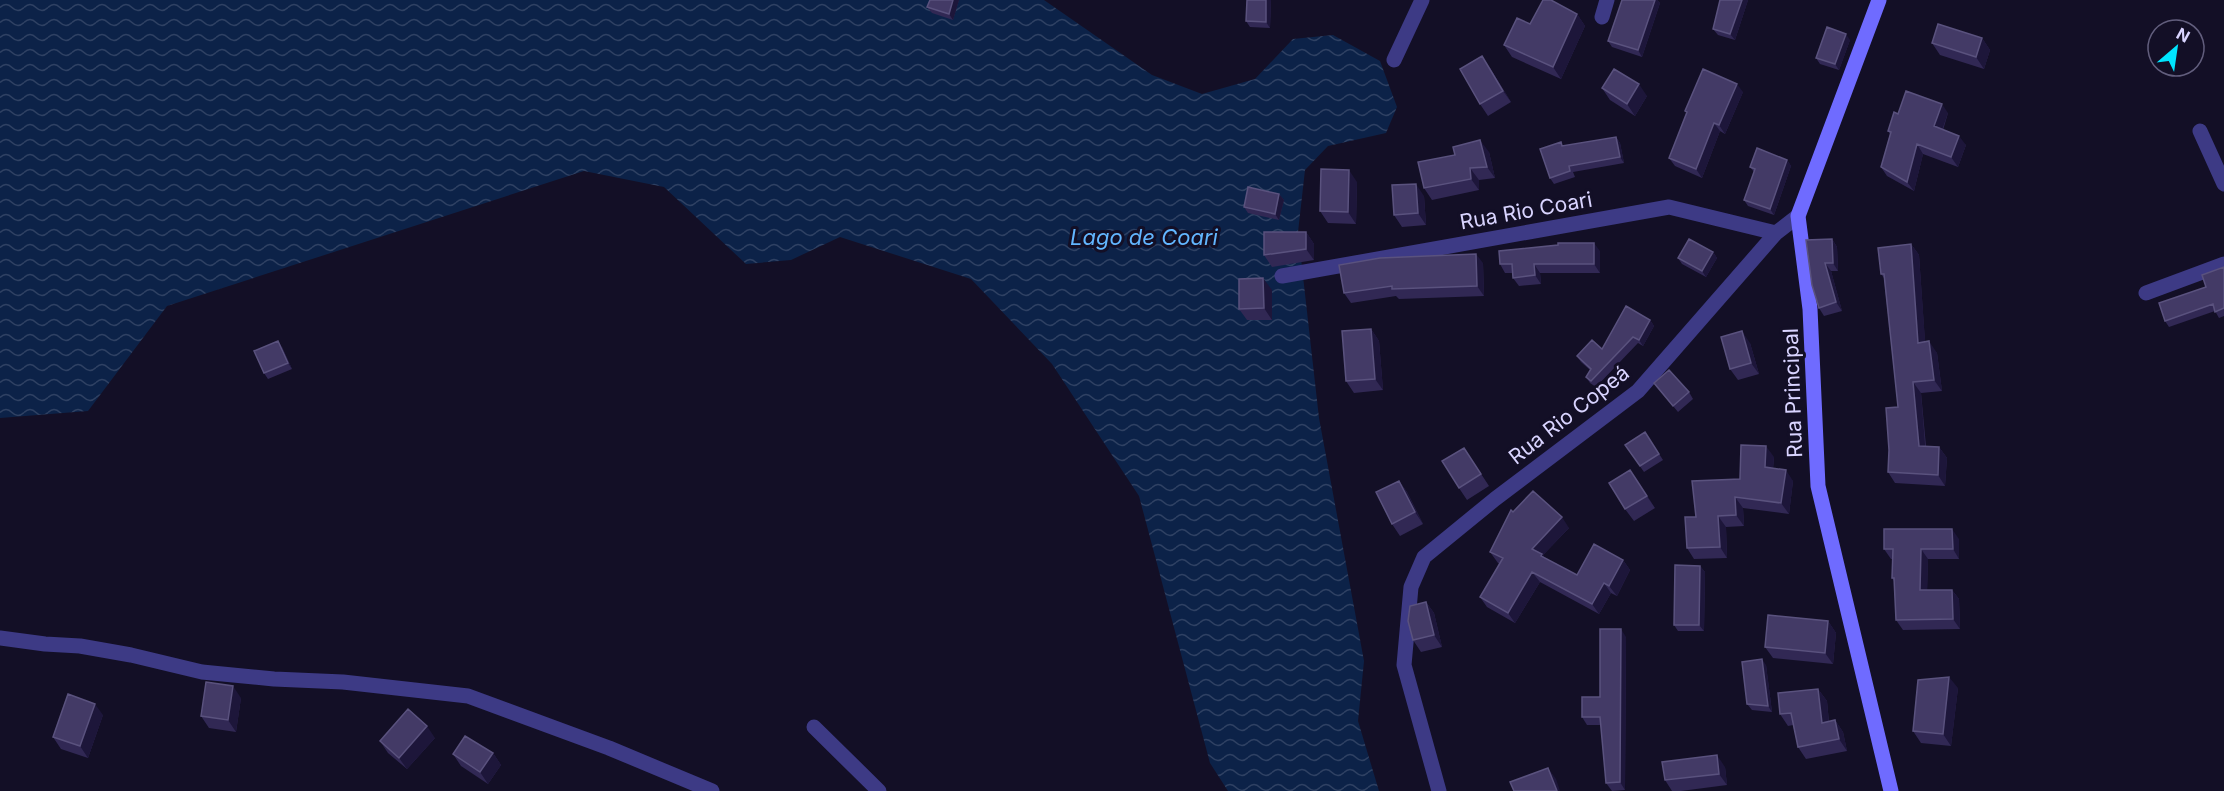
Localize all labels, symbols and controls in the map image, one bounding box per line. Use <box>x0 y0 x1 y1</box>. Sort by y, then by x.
north arrow <box>2146 18 2206 78</box>
text: N <box>2173 23 2193 47</box>
street label: Rua Rio Coari <box>1458 187 1594 234</box>
water label: Lago de Coari <box>1070 224 1219 250</box>
street label: Rua Principal <box>1778 328 1807 458</box>
street label: Rua Rio Copeá <box>1504 360 1634 469</box>

